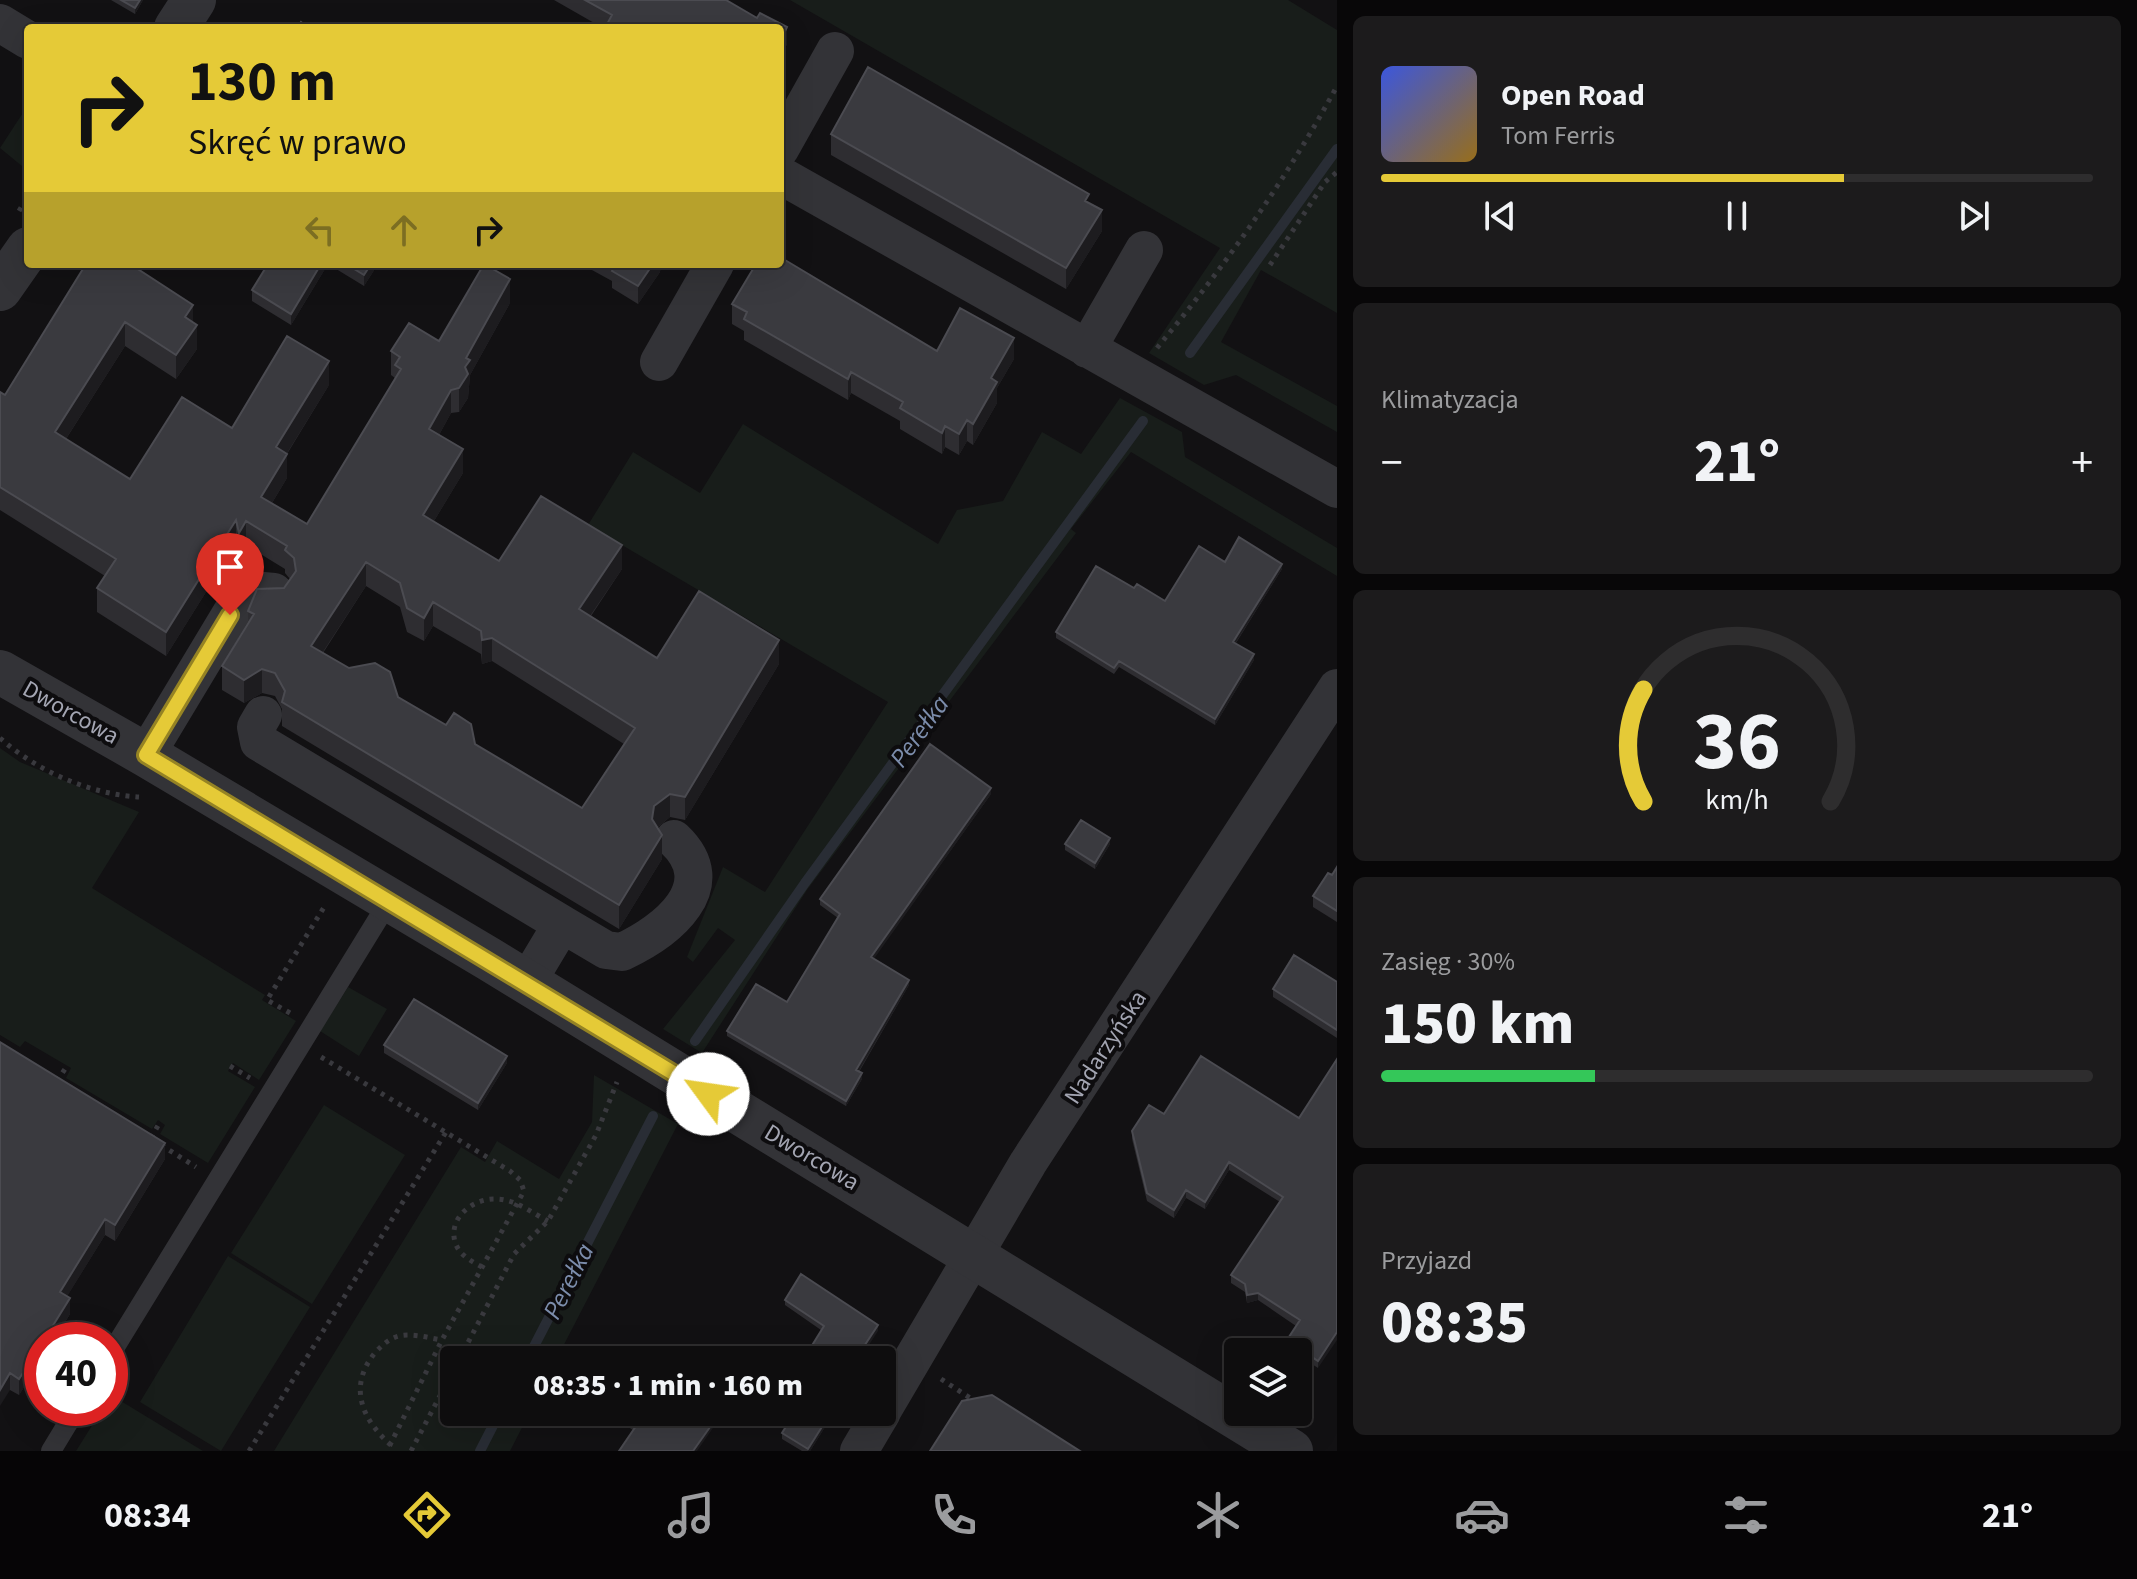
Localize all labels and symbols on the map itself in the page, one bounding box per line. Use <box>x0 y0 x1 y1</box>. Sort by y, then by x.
pin <box>196 533 264 615</box>
street label: Dworcowa <box>16 672 125 753</box>
water label: Perełka <box>881 688 958 775</box>
street label: Nadarzyńska <box>1055 983 1155 1111</box>
position arrow <box>666 1052 750 1136</box>
street label: Dworcowa <box>758 1115 866 1200</box>
water label: Perełka <box>534 1237 603 1326</box>
speed limit sign: 40 <box>24 1322 128 1426</box>

